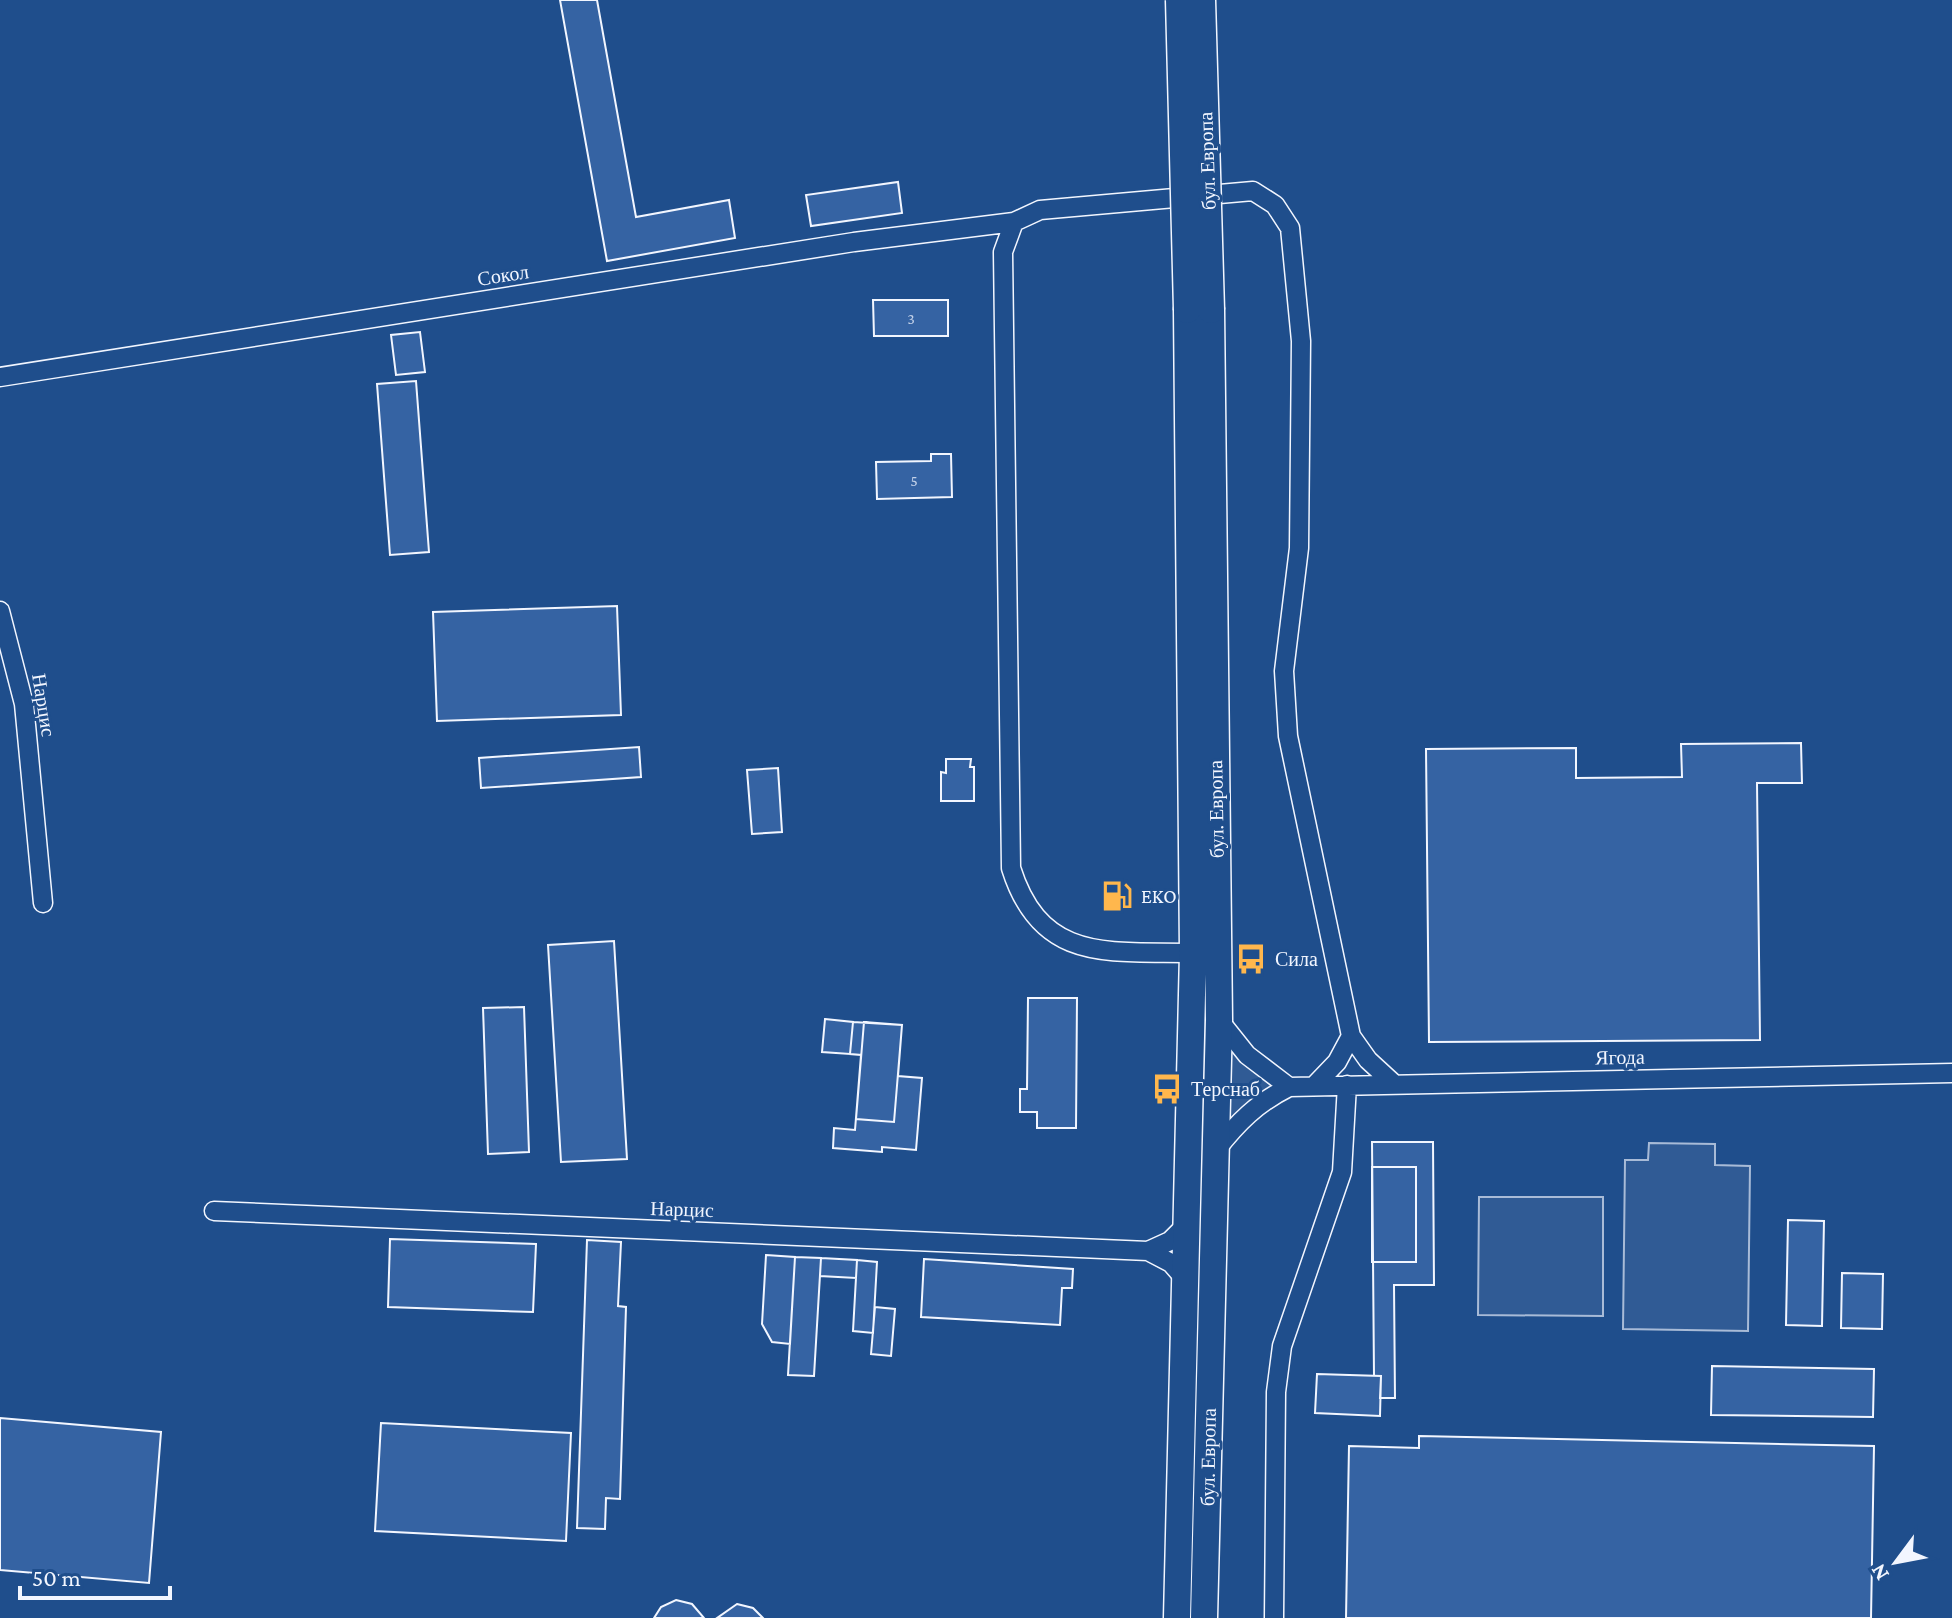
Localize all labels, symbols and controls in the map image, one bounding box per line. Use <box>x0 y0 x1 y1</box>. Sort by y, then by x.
street label: бул. Европа <box>1194 111 1221 210</box>
street label: Сокол <box>476 260 530 290</box>
house number: 3 <box>907 310 915 327</box>
house number: 5 <box>910 472 918 489</box>
street label: Нарцис <box>27 672 60 738</box>
street label: бул. Европа <box>1204 760 1229 858</box>
fuel station icon: EKO <box>1100 879 1134 913</box>
place label: EKO <box>1141 885 1177 907</box>
bus stop icon: Сила <box>1234 942 1268 976</box>
place label: Сила <box>1275 948 1318 970</box>
street label: Ягода <box>1595 1046 1645 1069</box>
bus stop icon: Терснаб <box>1150 1072 1184 1106</box>
place label: Терснаб <box>1191 1078 1260 1101</box>
street label: Нарцис <box>650 1197 714 1222</box>
street label: бул. Европа <box>1196 1408 1221 1506</box>
north arrow <box>1856 1522 1936 1602</box>
scale bar <box>20 1550 170 1600</box>
text: N <box>1865 1559 1894 1585</box>
text: 50 m <box>32 1564 81 1591</box>

